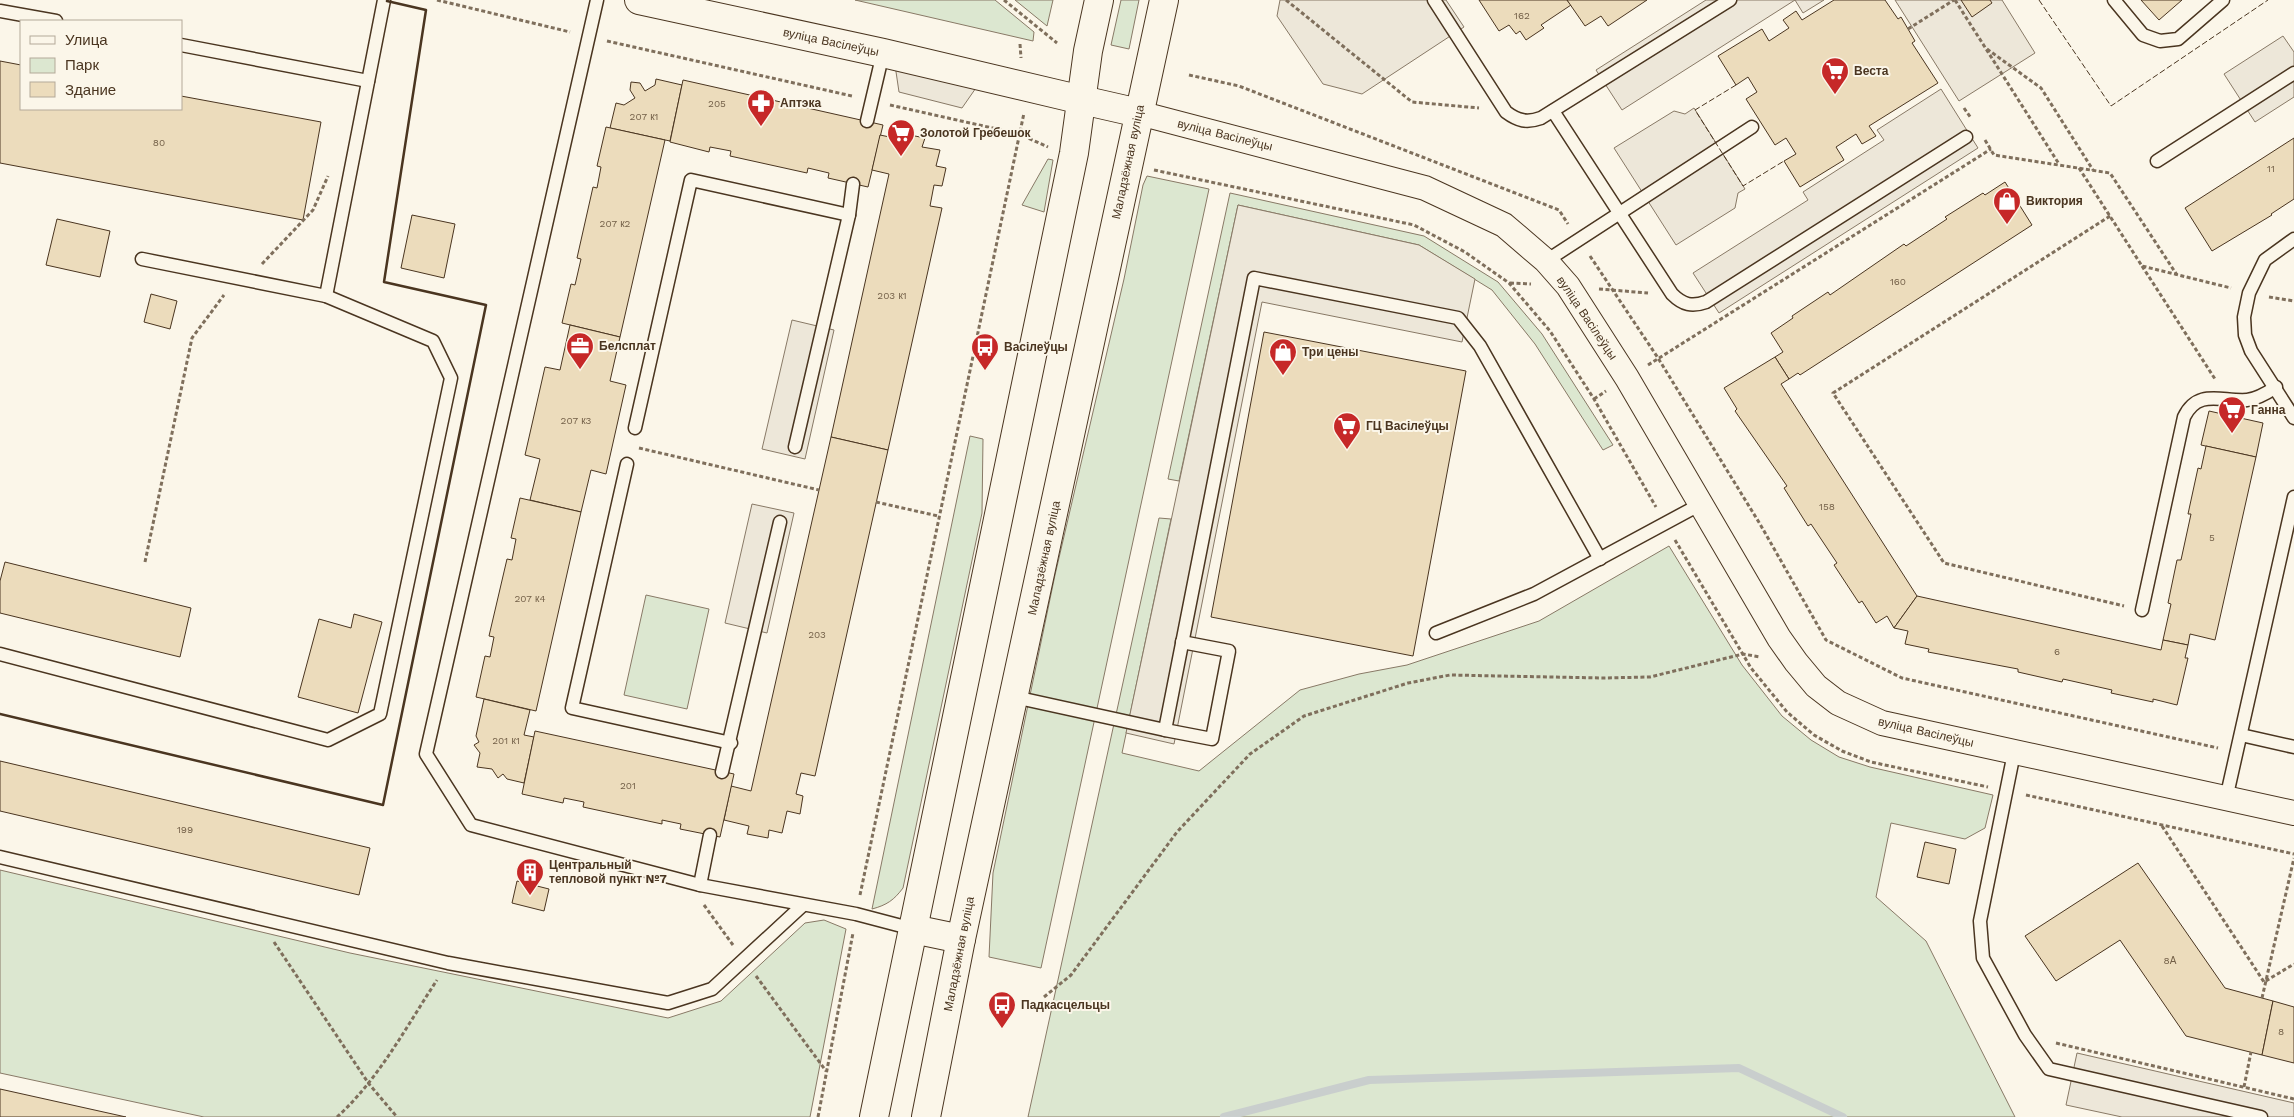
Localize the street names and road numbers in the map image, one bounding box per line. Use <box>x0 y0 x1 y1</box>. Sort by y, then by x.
street label: вуліца Васілеўцы <box>782 25 880 59</box>
street label: Маладзёжная вуліца <box>1109 103 1147 221</box>
street label: вуліца Васілеўцы <box>1176 116 1274 154</box>
street label: вуліца Васілеўцы <box>1554 274 1620 362</box>
street label: Маладзёжная вуліца <box>1025 499 1063 617</box>
street label: вуліца Васілеўцы <box>1877 714 1975 750</box>
street label: Маладзёжная вуліца <box>941 895 977 1013</box>

